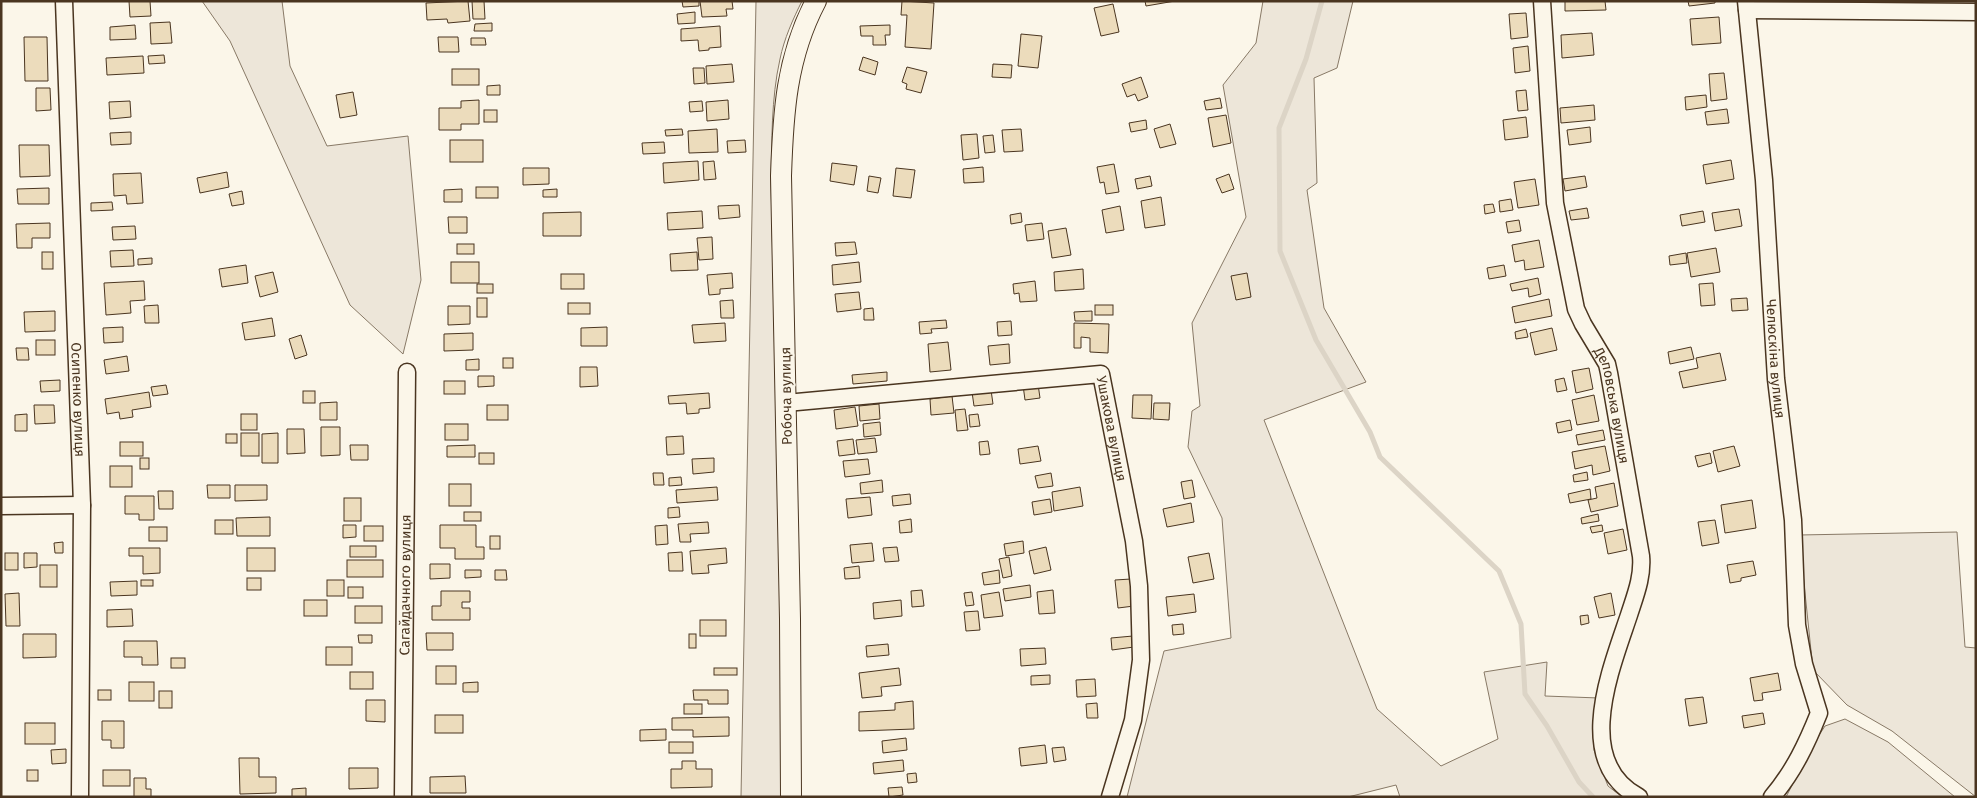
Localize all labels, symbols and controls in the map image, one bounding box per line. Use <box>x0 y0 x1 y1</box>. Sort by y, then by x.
street label: Челюскіна вулиця <box>1762 299 1789 419</box>
street label: Осипенко вулиця <box>67 342 88 457</box>
street label: Деповська вулиця <box>1589 343 1633 465</box>
street label: Робоча вулиця <box>777 347 796 445</box>
street label: Ушакова вулиця <box>1093 374 1130 483</box>
street label: Сагайдачного вулиця <box>396 514 415 656</box>

